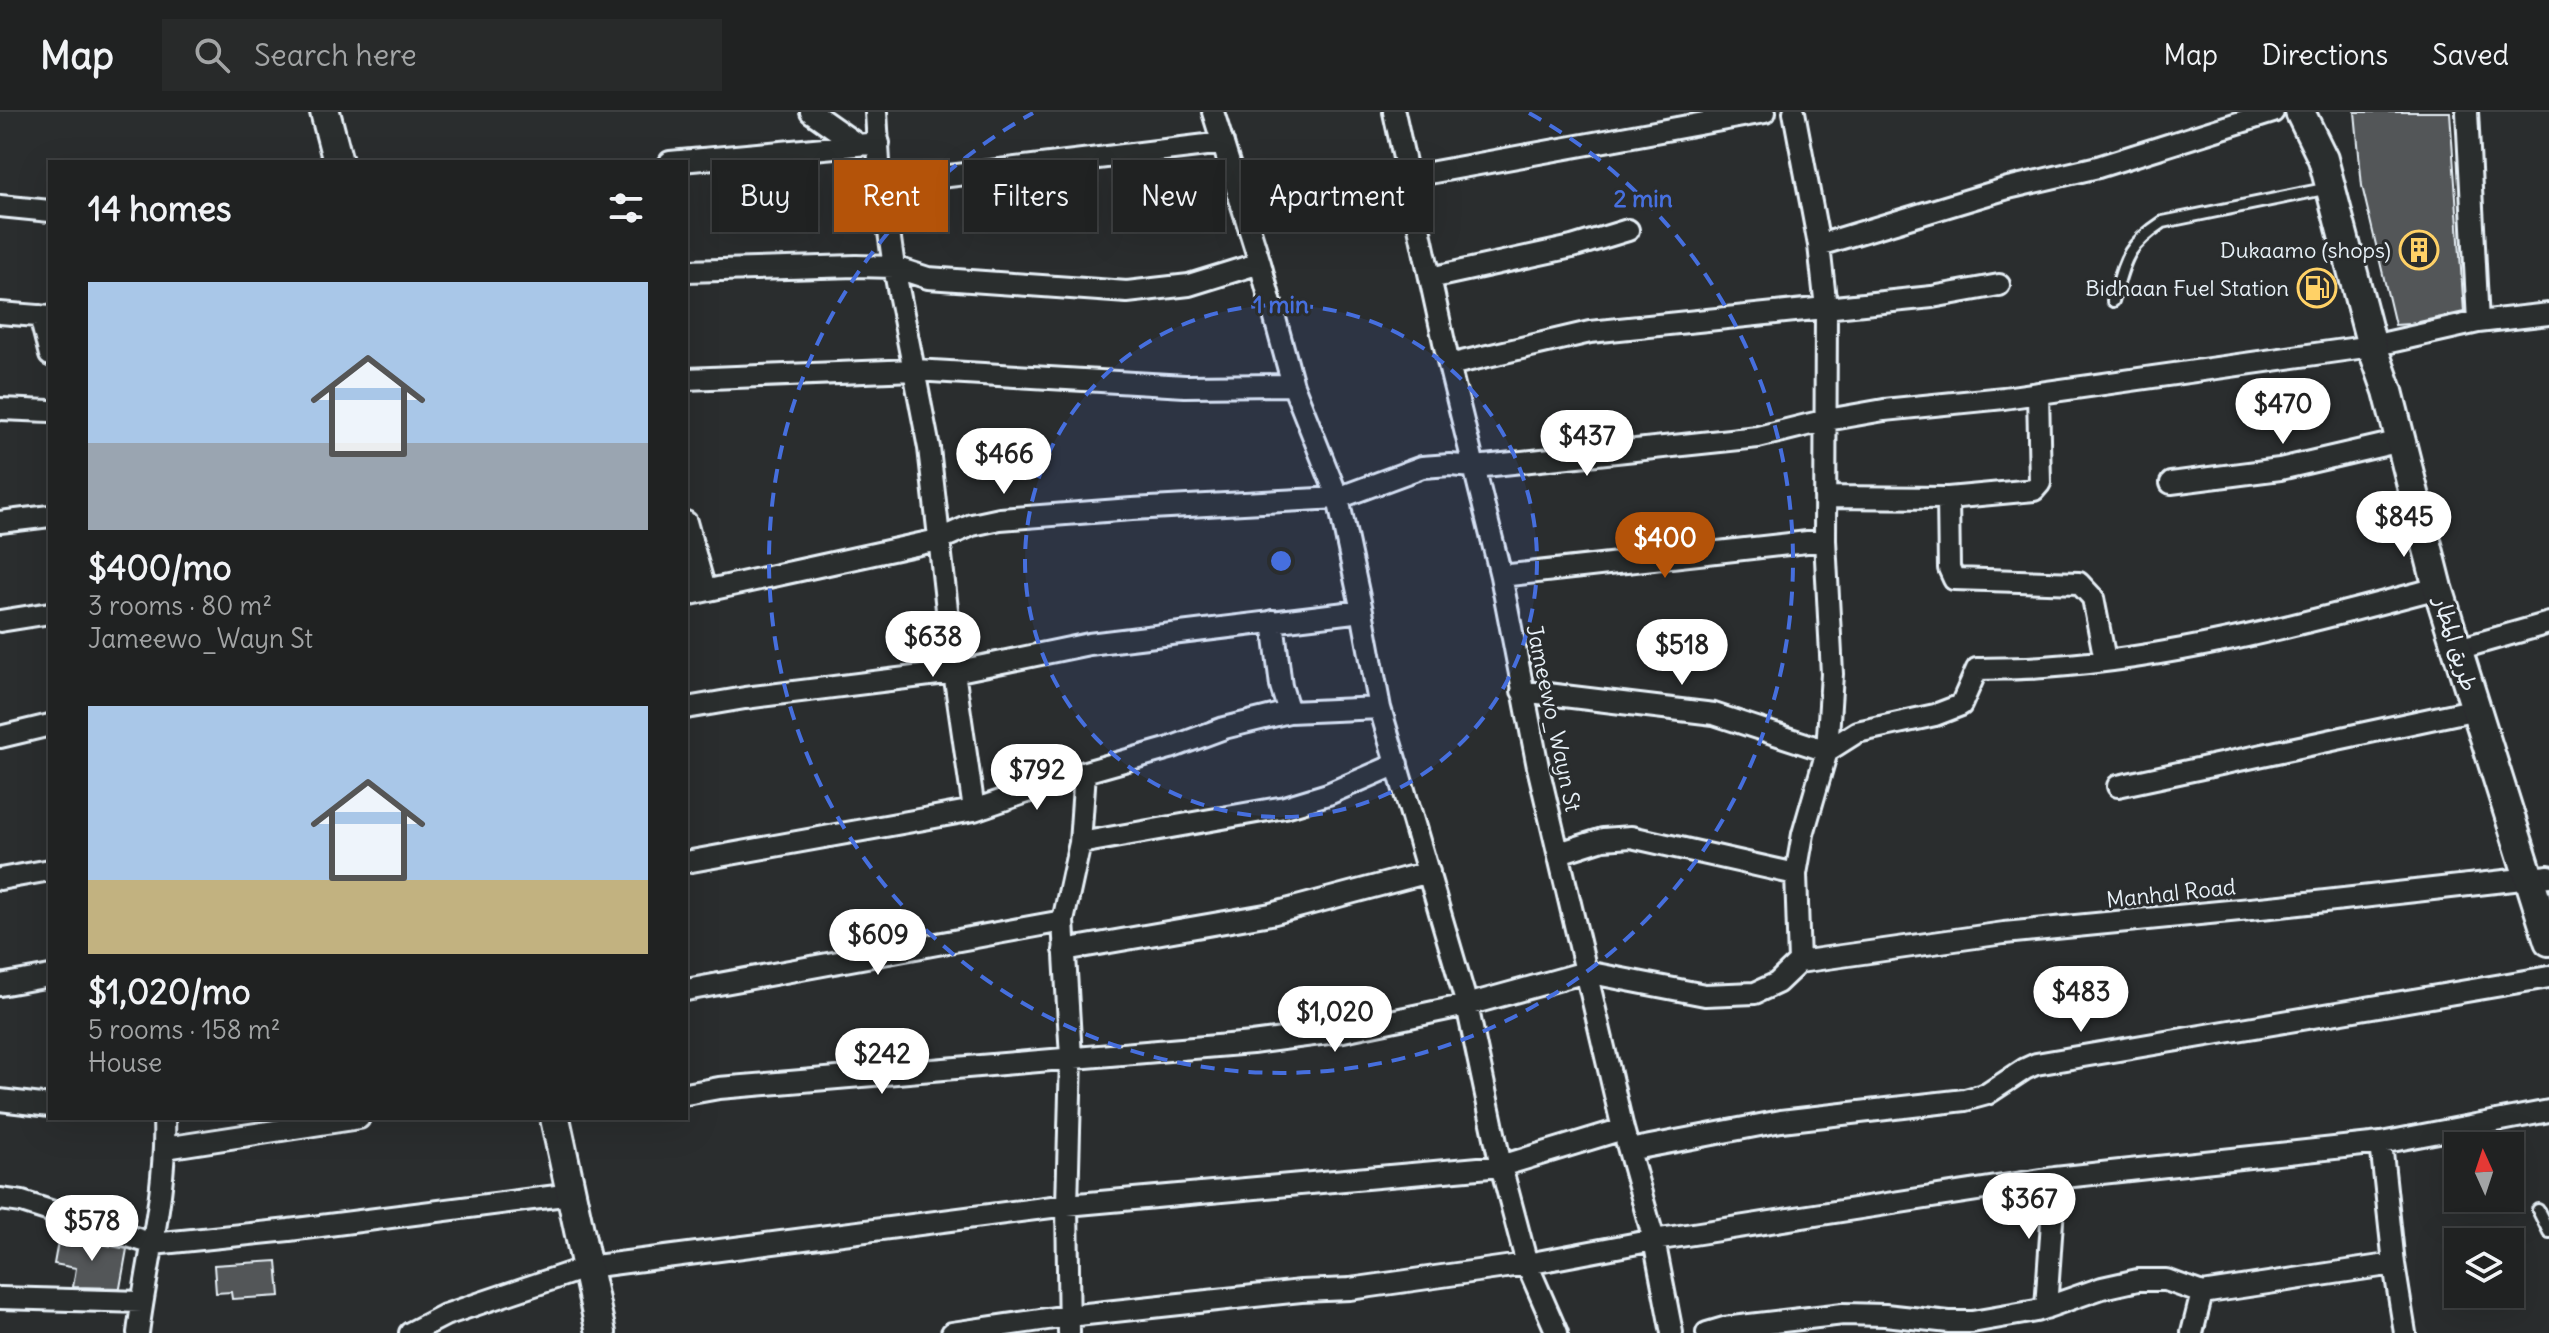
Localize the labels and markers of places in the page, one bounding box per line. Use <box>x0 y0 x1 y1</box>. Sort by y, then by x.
building icon: Dukaamo (shops) <box>2398 229 2440 271</box>
place label: Dukaamo (shops) <box>2220 236 2391 264</box>
fuel station icon: Bidhaan Fuel Station <box>2296 267 2338 309</box>
place label: Bidhaan Fuel Station <box>2085 274 2289 302</box>
pin: $470 <box>2236 378 2330 446</box>
pin: $437 <box>1540 410 1634 478</box>
pin: $466 <box>957 428 1051 496</box>
pin: $845 <box>2357 491 2451 559</box>
pin: $400 <box>1618 512 1712 580</box>
centre of rings <box>1267 547 1295 575</box>
pin: $638 <box>886 611 980 679</box>
pin: $518 <box>1635 619 1729 687</box>
pin: $792 <box>990 744 1084 812</box>
pin: $609 <box>831 909 925 977</box>
pin: $483 <box>2034 966 2128 1034</box>
pin: $1,020 <box>1270 986 1400 1054</box>
pin: $242 <box>835 1028 929 1096</box>
pin: $367 <box>1982 1173 2076 1241</box>
pin: $578 <box>45 1195 139 1263</box>

